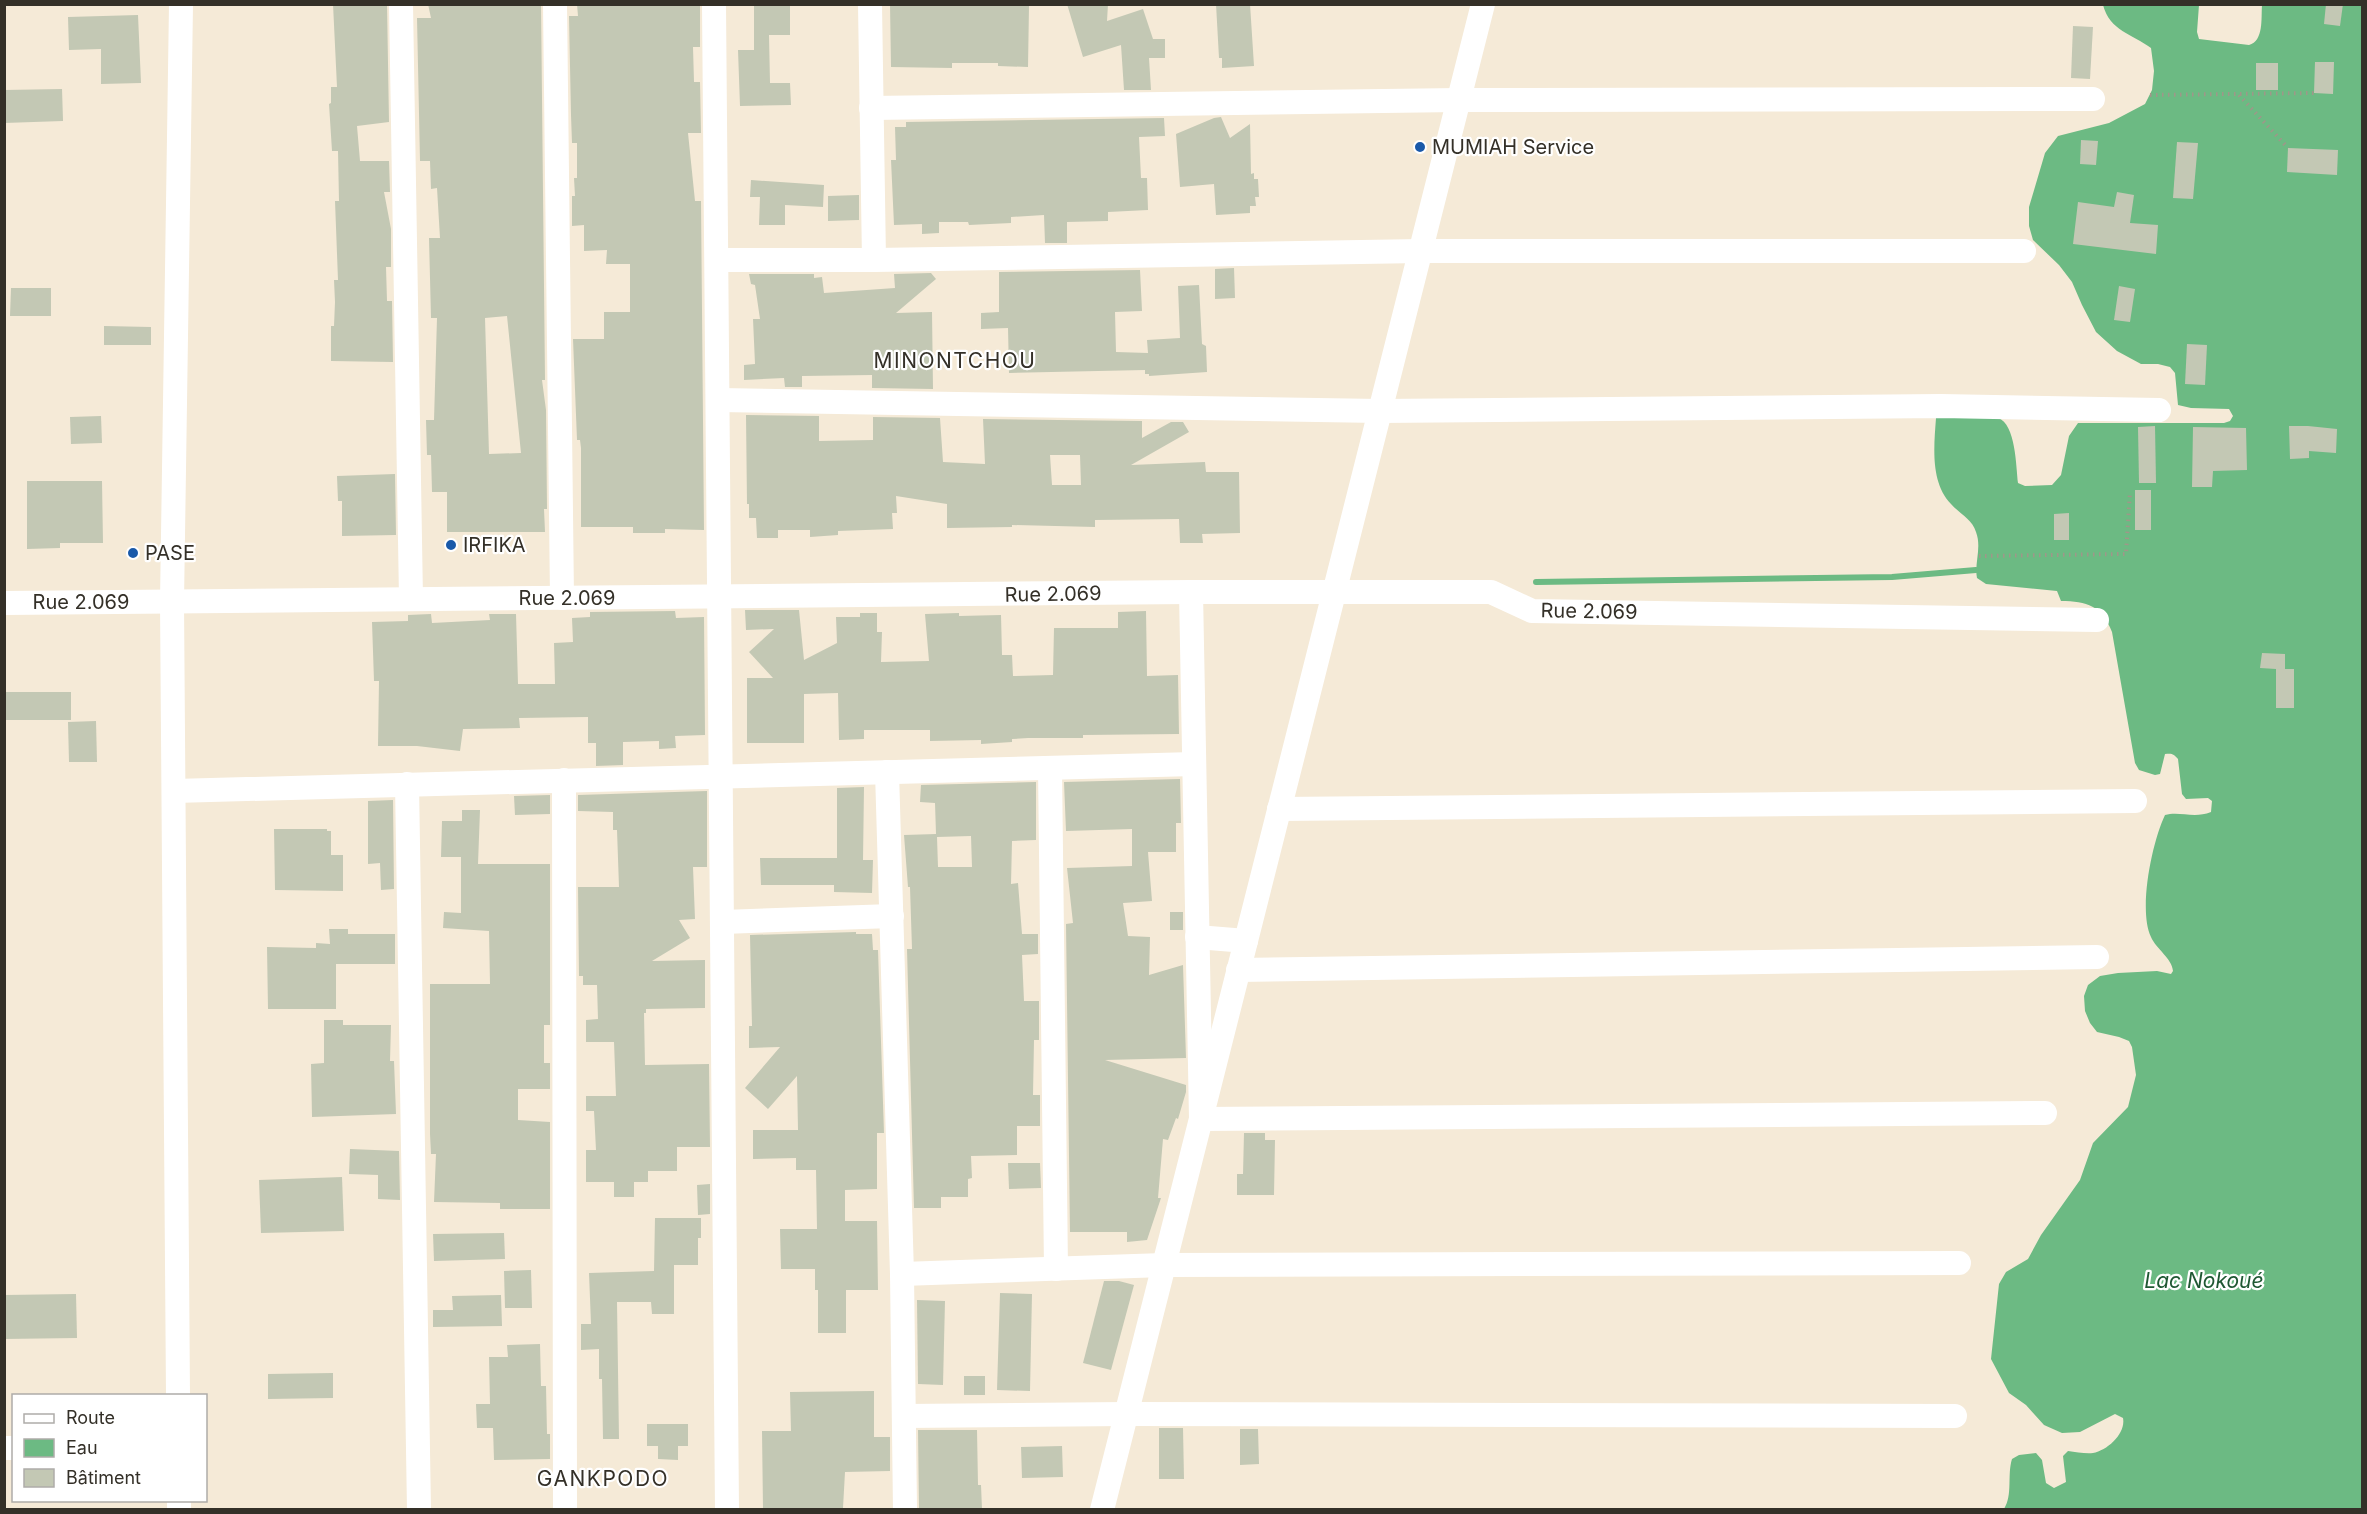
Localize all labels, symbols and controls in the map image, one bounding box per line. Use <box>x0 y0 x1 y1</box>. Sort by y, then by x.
place label: MUMIAH Service <box>1432 135 1594 159</box>
marker: MUMIAH Service <box>1413 140 1427 154</box>
district label: MINONTCHOU <box>874 348 1036 373</box>
place label: IRFIKA <box>463 533 526 557</box>
marker: IRFIKA <box>444 538 458 552</box>
place label: PASE <box>145 541 195 565</box>
marker: PASE <box>126 546 140 560</box>
street label: Rue 2.069 <box>1004 581 1102 607</box>
street label: Rue 2.069 <box>519 586 615 610</box>
street label: Rue 2.069 <box>33 590 129 614</box>
street label: Rue 2.069 <box>1540 598 1638 624</box>
water label: Lac Nokoué <box>2144 1268 2264 1293</box>
legend <box>12 1394 207 1502</box>
text: Route <box>66 1407 115 1428</box>
text: Eau <box>66 1437 98 1458</box>
district label: GANKPODO <box>537 1466 669 1491</box>
text: Bâtiment <box>66 1467 141 1488</box>

